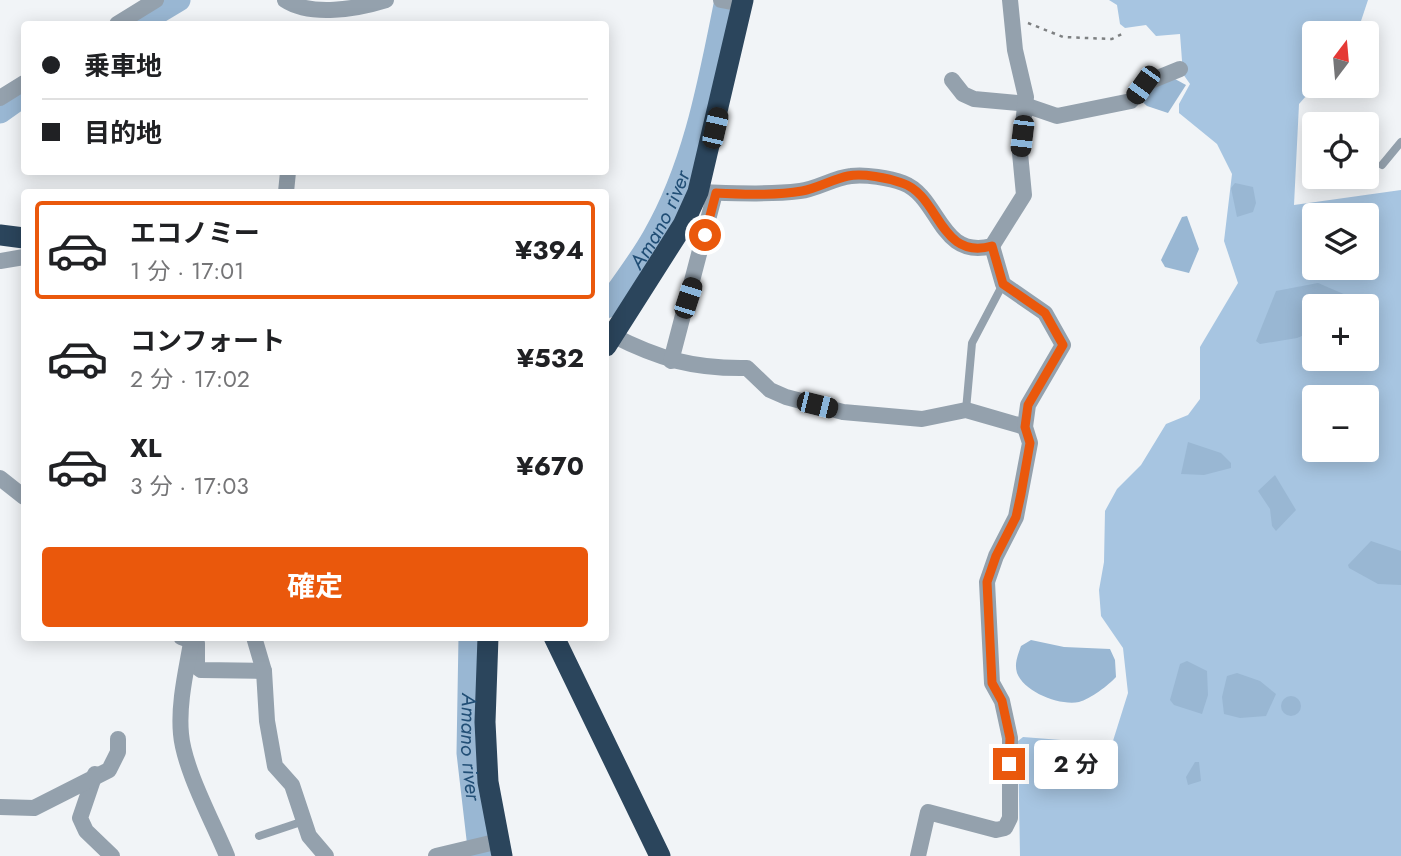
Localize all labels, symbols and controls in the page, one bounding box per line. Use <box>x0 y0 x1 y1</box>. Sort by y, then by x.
north arrow <box>1302 21 1379 98</box>
map controls <box>1302 21 1379 462</box>
text: 乗車地 <box>84 47 162 85</box>
car <box>1123 62 1164 108</box>
car <box>701 105 730 151</box>
button: locate <box>1302 112 1379 189</box>
text: 目的地 <box>84 114 162 152</box>
car <box>1010 114 1035 158</box>
water label: Amano river <box>622 165 698 276</box>
button: layers <box>1302 203 1379 280</box>
text: エコノミー <box>130 214 260 252</box>
icon: car <box>46 219 109 282</box>
route start <box>689 219 721 251</box>
text: ¥394 <box>515 231 584 269</box>
text: 1 分 · 17:01 <box>130 254 244 288</box>
car <box>672 275 705 321</box>
button: + <box>1302 294 1379 371</box>
text: コンフォート <box>130 322 285 360</box>
icon: car <box>46 327 109 390</box>
text: ¥532 <box>517 339 584 377</box>
text: 2 分 · 17:02 <box>130 362 250 396</box>
button: − <box>1302 385 1379 462</box>
car <box>795 390 840 420</box>
text: XL <box>130 429 162 467</box>
icon: car <box>46 435 109 498</box>
text: ¥670 <box>516 447 584 485</box>
text: 3 分 · 17:03 <box>130 469 249 503</box>
button: 確定 <box>42 547 588 627</box>
water label: Amano river <box>453 692 489 803</box>
callout: 2 分 <box>1034 740 1118 788</box>
text: 2 分 <box>1054 747 1099 781</box>
route end <box>993 748 1025 780</box>

